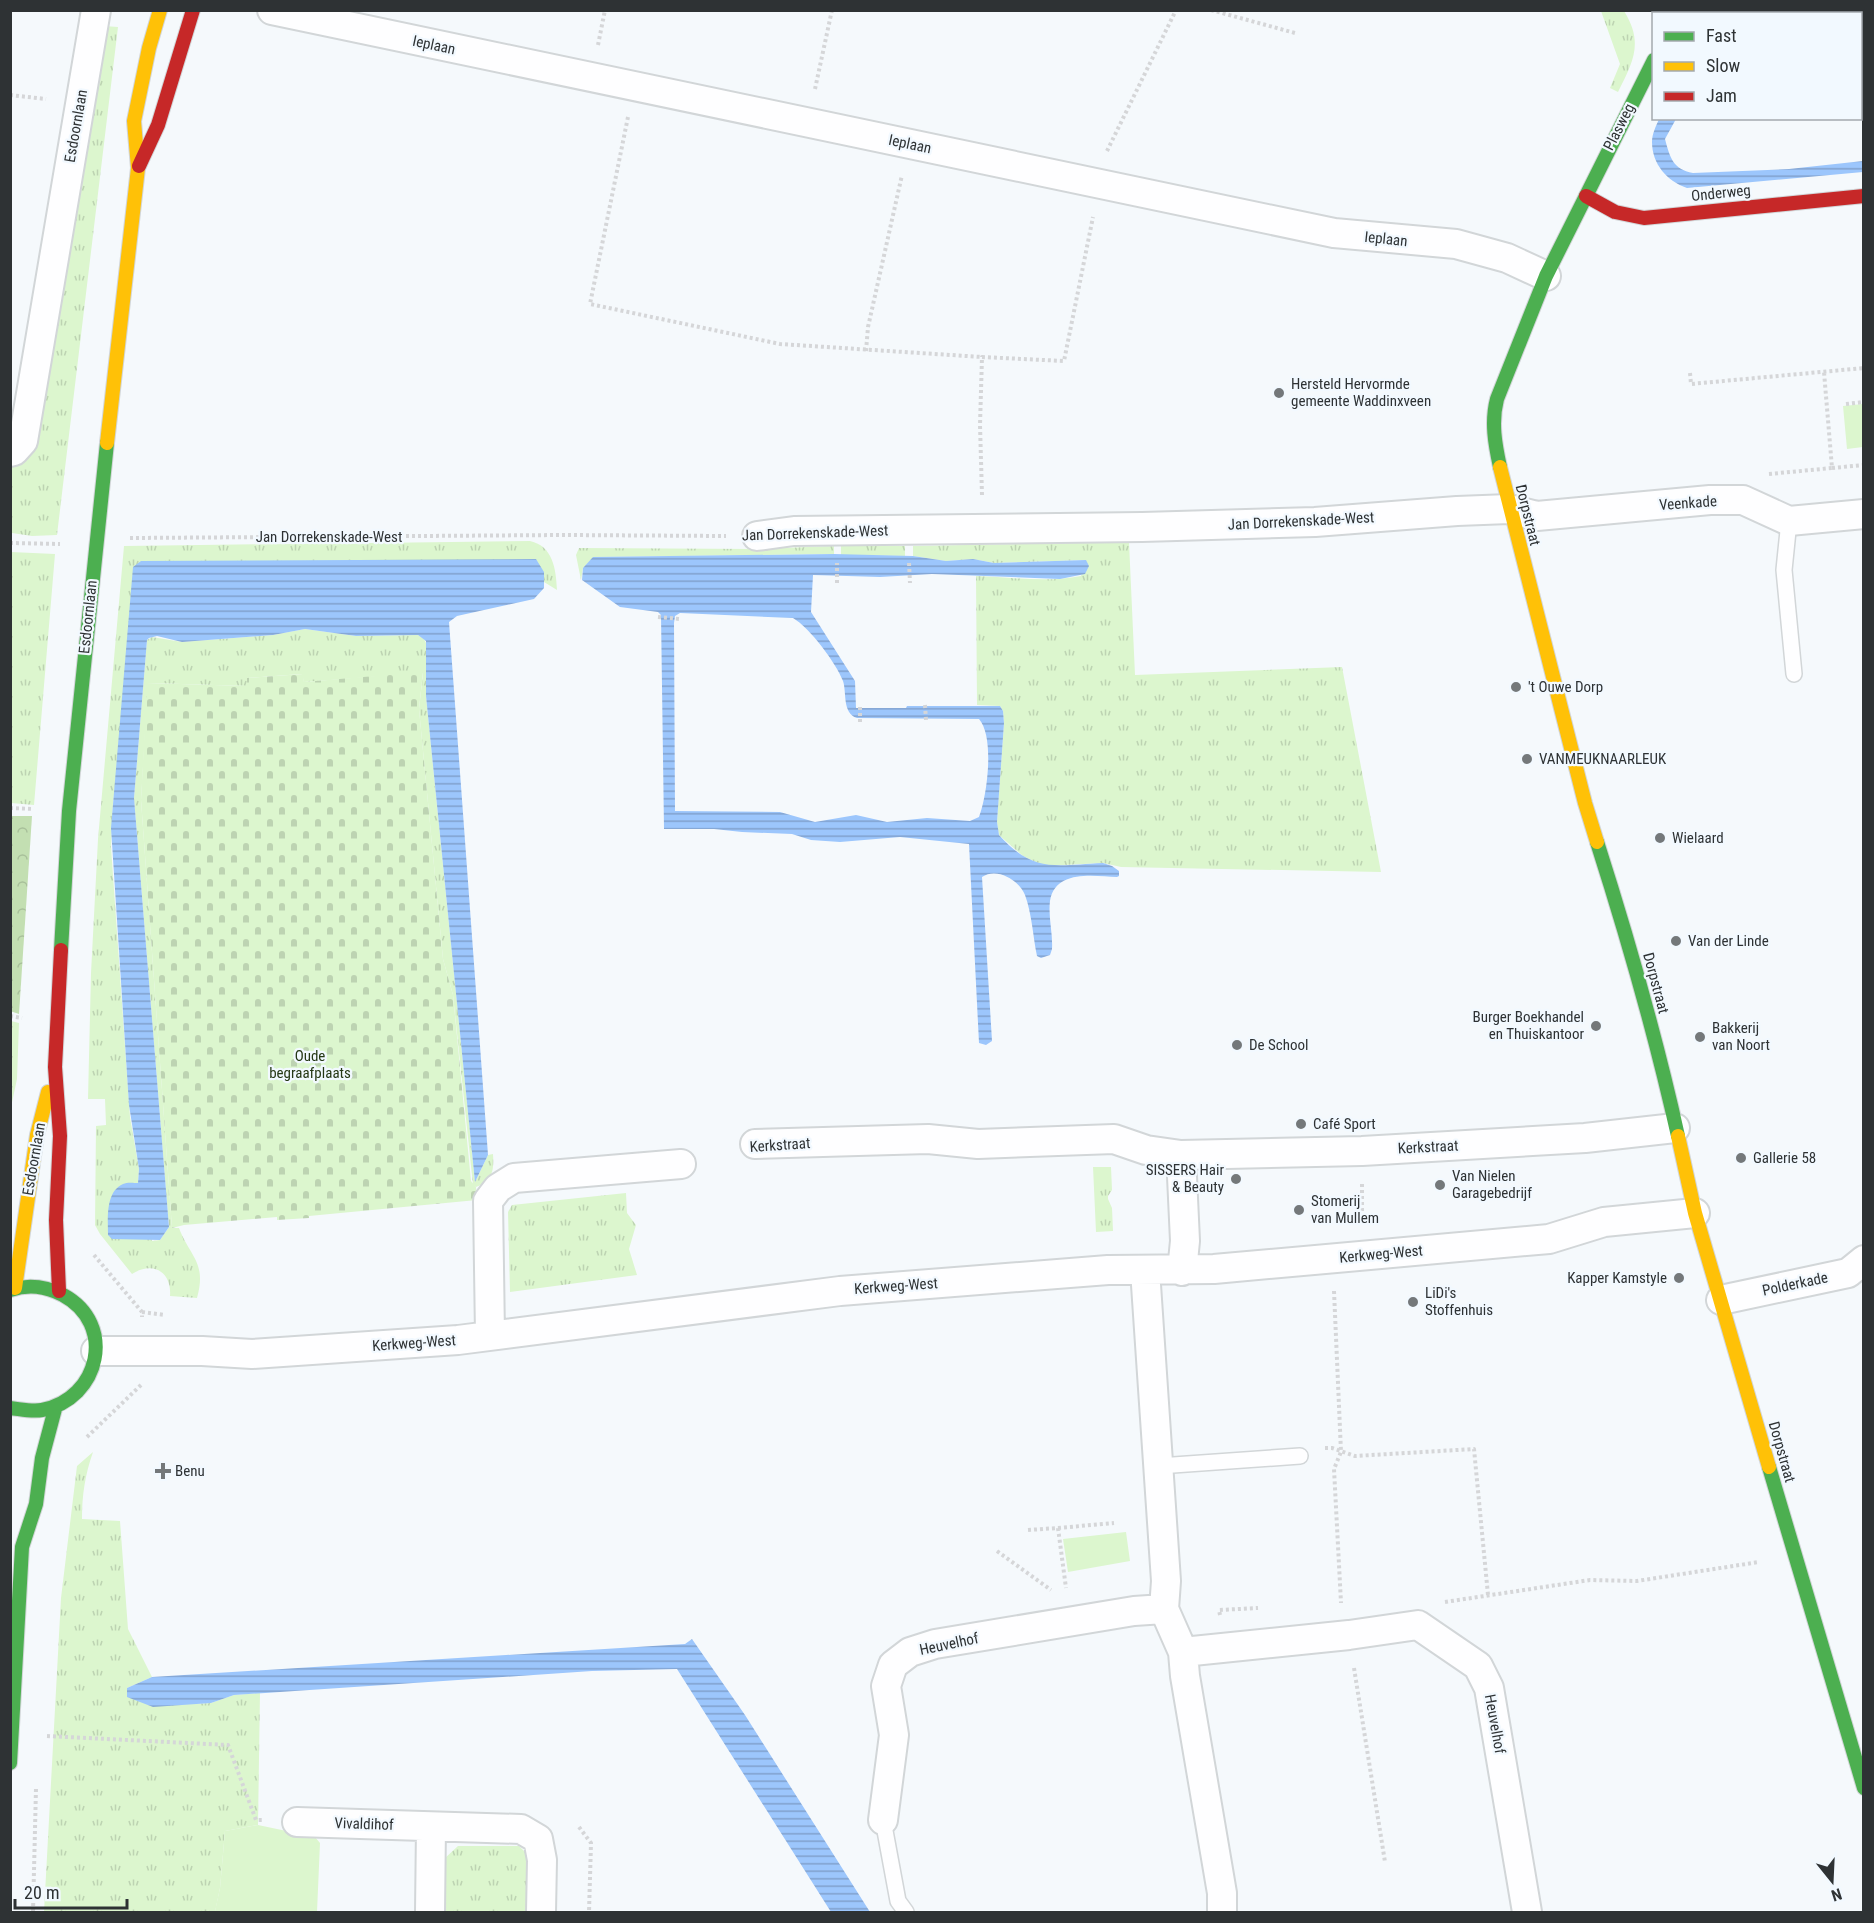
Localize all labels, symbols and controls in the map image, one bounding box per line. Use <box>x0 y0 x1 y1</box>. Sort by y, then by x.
legend <box>1652 12 1862 120</box>
text: Fast <box>1706 25 1737 46</box>
street label: Ieplaan <box>411 32 457 58</box>
text: Slow <box>1706 55 1741 76</box>
text: Jam <box>1706 85 1737 106</box>
street label: Esdoornlaan <box>61 88 91 164</box>
street label: Plasweg <box>1600 101 1638 153</box>
street label: Ieplaan <box>887 131 933 157</box>
street label: Onderweg <box>1690 181 1752 205</box>
street label: Ieplaan <box>1364 228 1408 250</box>
place label: Hersteld Hervormde gemeente Waddinxveen <box>1291 375 1431 410</box>
marker: Hersteld Hervormde gemeente Waddinxveen <box>1272 386 1286 400</box>
street label: Dorpstraat <box>1512 483 1544 547</box>
street label: Veenkade <box>1659 492 1717 514</box>
street label: Jan Dorrekenskade-West <box>1227 508 1375 534</box>
street label: Jan Dorrekenskade-West <box>741 521 889 545</box>
street label: Jan Dorrekenskade-West <box>256 528 402 546</box>
street label: Esdoornlaan <box>75 579 101 655</box>
place label: 't Ouwe Dorp <box>1528 678 1603 696</box>
marker: 't Ouwe Dorp <box>1509 680 1523 694</box>
place label: VANMEUKNAARLEUK <box>1539 750 1667 768</box>
marker: VANMEUKNAARLEUK <box>1520 752 1534 766</box>
place label: Wielaard <box>1672 829 1724 847</box>
marker: Wielaard <box>1653 831 1667 845</box>
place label: Van der Linde <box>1688 932 1769 950</box>
marker: Van der Linde <box>1669 934 1683 948</box>
street label: Dorpstraat <box>1639 951 1673 1015</box>
place label: Burger Boekhandel en Thuiskantoor <box>1473 1008 1584 1043</box>
marker: Burger Boekhandel en Thuiskantoor <box>1589 1019 1603 1033</box>
place label: Bakkerij van Noort <box>1712 1019 1770 1054</box>
marker: Bakkerij van Noort <box>1693 1030 1707 1044</box>
place label: De School <box>1249 1036 1309 1054</box>
marker: De School <box>1230 1038 1244 1052</box>
park label: Oude begraafplaats <box>269 1047 351 1082</box>
place label: Café Sport <box>1313 1115 1376 1133</box>
marker: Café Sport <box>1294 1117 1308 1131</box>
street label: Esdoornlaan <box>19 1121 49 1197</box>
street label: Kerkstraat <box>749 1134 811 1156</box>
street label: Kerkstraat <box>1397 1136 1459 1158</box>
place label: Gallerie 58 <box>1753 1149 1816 1167</box>
marker: Gallerie 58 <box>1734 1151 1748 1165</box>
place label: SISSERS Hair & Beauty <box>1146 1161 1224 1196</box>
place label: Van Nielen Garagebedrijf <box>1452 1167 1532 1202</box>
marker: SISSERS Hair & Beauty <box>1229 1172 1243 1186</box>
marker: Van Nielen Garagebedrijf <box>1433 1178 1447 1192</box>
place label: Stomerij van Mullem <box>1311 1192 1379 1227</box>
marker: Stomerij van Mullem <box>1292 1203 1306 1217</box>
street label: Kerkweg-West <box>1338 1241 1424 1267</box>
street label: Polderkade <box>1761 1268 1829 1300</box>
place label: Kapper Kamstyle <box>1567 1269 1667 1287</box>
marker: Kapper Kamstyle <box>1672 1271 1686 1285</box>
street label: Kerkweg-West <box>854 1274 938 1298</box>
place label: LiDi's Stoffenhuis <box>1425 1284 1493 1319</box>
marker: LiDi's Stoffenhuis <box>1406 1295 1420 1309</box>
street label: Kerkweg-West <box>372 1331 456 1355</box>
street label: Dorpstraat <box>1765 1420 1799 1484</box>
place label: Benu <box>175 1462 205 1480</box>
marker: Benu <box>156 1464 170 1478</box>
street label: Heuvelhof <box>918 1629 980 1659</box>
street label: Heuvelhof <box>1481 1693 1509 1755</box>
street label: Vivaldihof <box>334 1814 394 1834</box>
north arrow <box>1802 1851 1862 1911</box>
scale bar <box>15 1872 128 1910</box>
text: 20 m <box>24 1882 59 1903</box>
text: N <box>1829 1884 1844 1905</box>

